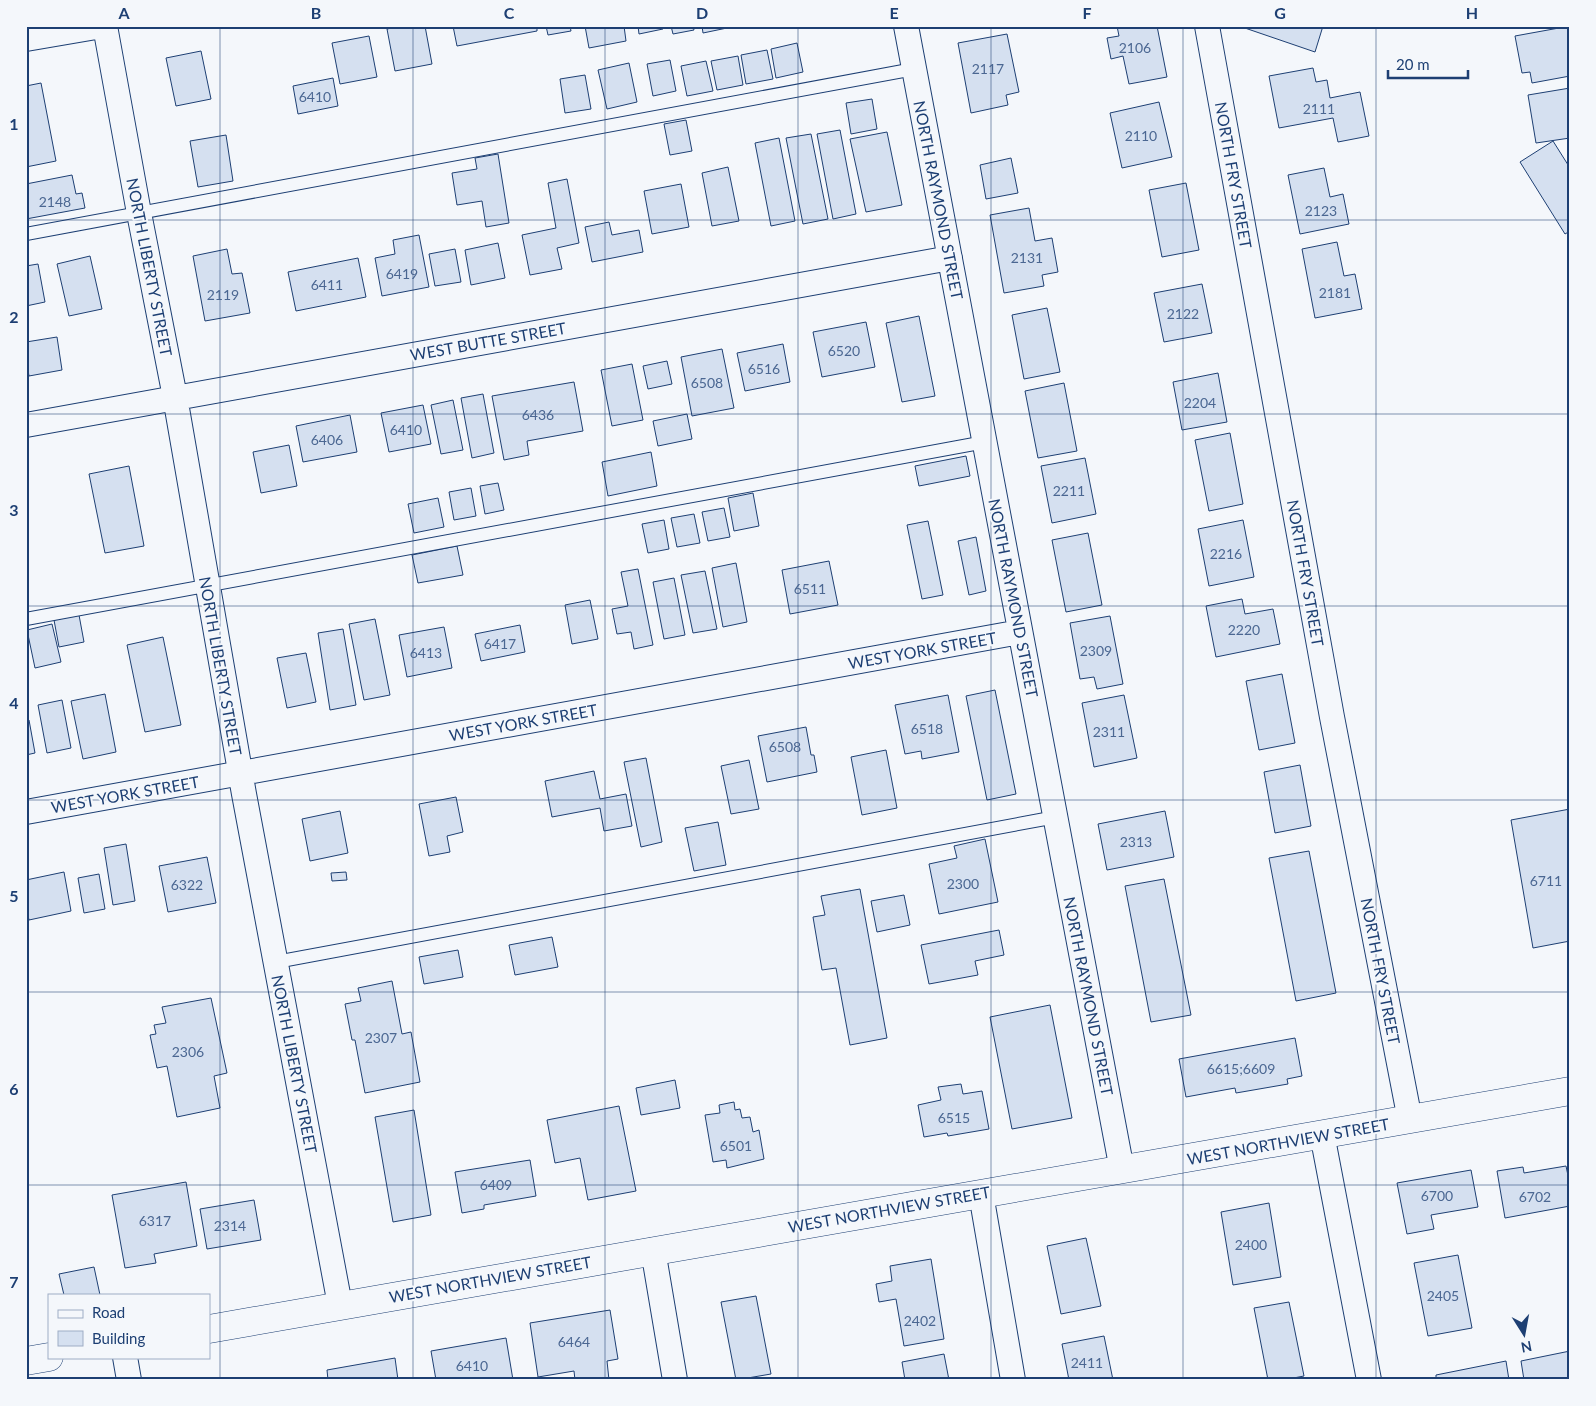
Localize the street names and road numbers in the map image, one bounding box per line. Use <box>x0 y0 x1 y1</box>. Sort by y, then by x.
street label: NORTH RAYMOND STREET <box>910 99 968 302</box>
street label: NORTH FRY STREET <box>1212 100 1256 250</box>
street label: NORTH LIBERTY STREET <box>123 176 177 358</box>
street label: WEST BUTTE STREET <box>409 318 568 364</box>
street label: NORTH RAYMOND STREET <box>985 497 1043 700</box>
street label: NORTH FRY STREET <box>1284 498 1328 648</box>
street label: NORTH LIBERTY STREET <box>196 575 246 757</box>
street label: WEST YORK STREET <box>847 628 998 672</box>
street label: WEST YORK STREET <box>448 700 599 744</box>
street label: WEST YORK STREET <box>50 772 201 816</box>
street label: NORTH RAYMOND STREET <box>1060 895 1118 1098</box>
street label: NORTH FRY STREET <box>1357 896 1405 1046</box>
street label: NORTH LIBERTY STREET <box>268 973 322 1155</box>
street label: WEST NORTHVIEW STREET <box>1185 1114 1391 1168</box>
street label: WEST NORTHVIEW STREET <box>786 1182 992 1236</box>
street label: WEST NORTHVIEW STREET <box>387 1252 593 1306</box>

